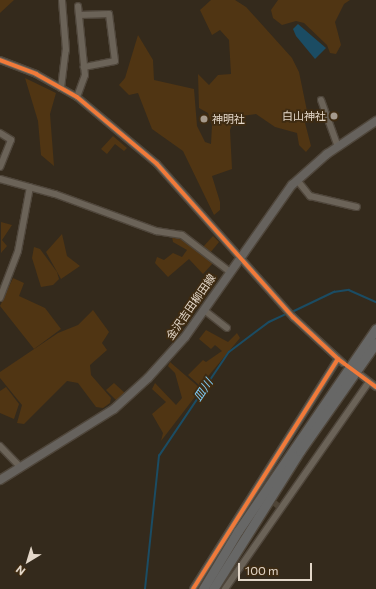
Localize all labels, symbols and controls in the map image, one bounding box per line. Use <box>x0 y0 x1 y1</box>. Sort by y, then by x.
place label: 白山神社 <box>282 109 326 123</box>
marker: 白山神社 <box>329 111 339 121</box>
place label: 神明社 <box>212 112 245 126</box>
marker: 神明社 <box>199 114 209 124</box>
street label: 金沢吉田柳田線 <box>164 272 218 342</box>
water label: 皿川 <box>190 376 216 404</box>
north arrow <box>8 541 48 581</box>
scale bar <box>240 555 314 581</box>
text: N <box>13 563 28 579</box>
text: 100 m <box>245 563 279 577</box>

